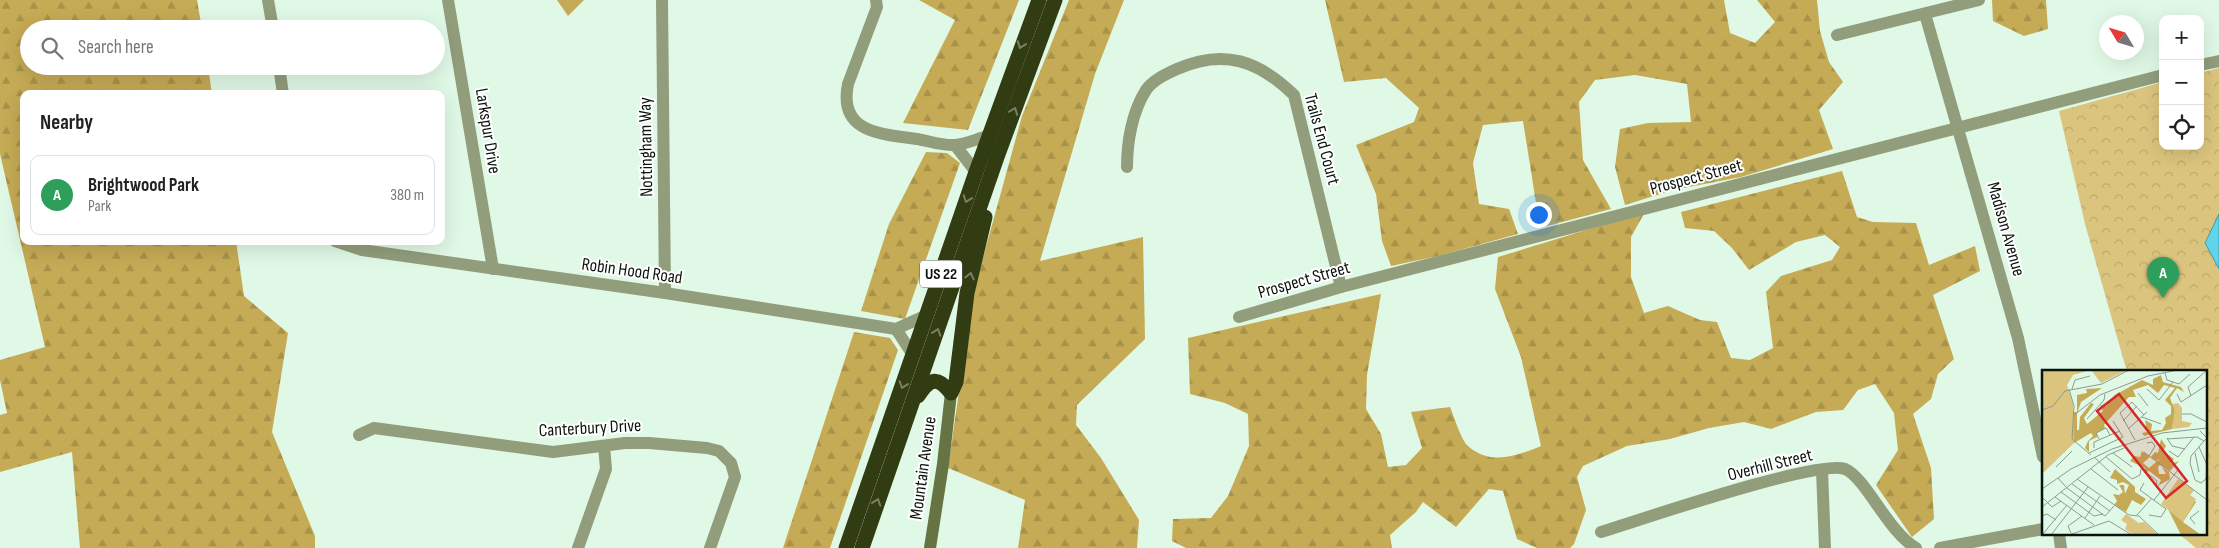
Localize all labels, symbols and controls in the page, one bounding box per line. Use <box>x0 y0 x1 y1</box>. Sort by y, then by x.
north arrow <box>2099 15 2144 60</box>
map controls <box>2159 15 2204 150</box>
button: + <box>2159 15 2204 60</box>
search box <box>20 20 445 75</box>
icon: search <box>38 34 66 62</box>
text: Search here <box>78 36 154 59</box>
one-way arrow <box>1017 41 1027 49</box>
button: − <box>2159 60 2204 105</box>
street label: Larkspur Drive <box>471 87 505 175</box>
street label: Trails End Court <box>1300 91 1344 187</box>
street label: Nottingham Way <box>635 97 657 197</box>
button: locate <box>2159 105 2204 150</box>
one-way arrow <box>1008 108 1018 116</box>
text: Nearby <box>40 110 93 135</box>
street label: Prospect Street <box>1648 154 1745 199</box>
text: Brightwood Park <box>88 174 199 197</box>
street label: Madison Avenue <box>1983 179 2029 279</box>
text: A <box>53 186 61 205</box>
text: 380 m <box>390 186 424 205</box>
one-way arrow <box>963 194 973 202</box>
text: Park <box>88 197 111 216</box>
your location <box>1526 202 1552 228</box>
street label: Robin Hood Road <box>580 254 684 288</box>
street label: Prospect Street <box>1256 257 1353 303</box>
pin: A <box>2147 257 2179 298</box>
road number: US 22 <box>920 260 962 288</box>
one-way arrow <box>964 272 975 281</box>
one-way arrow <box>931 328 941 337</box>
inset map <box>2042 370 2206 536</box>
one-way arrow <box>899 381 909 389</box>
street label: Canterbury Drive <box>538 415 642 441</box>
street label: Mountain Avenue <box>905 415 941 521</box>
street label: Overhill Street <box>1725 444 1815 486</box>
one-way arrow <box>872 498 882 507</box>

